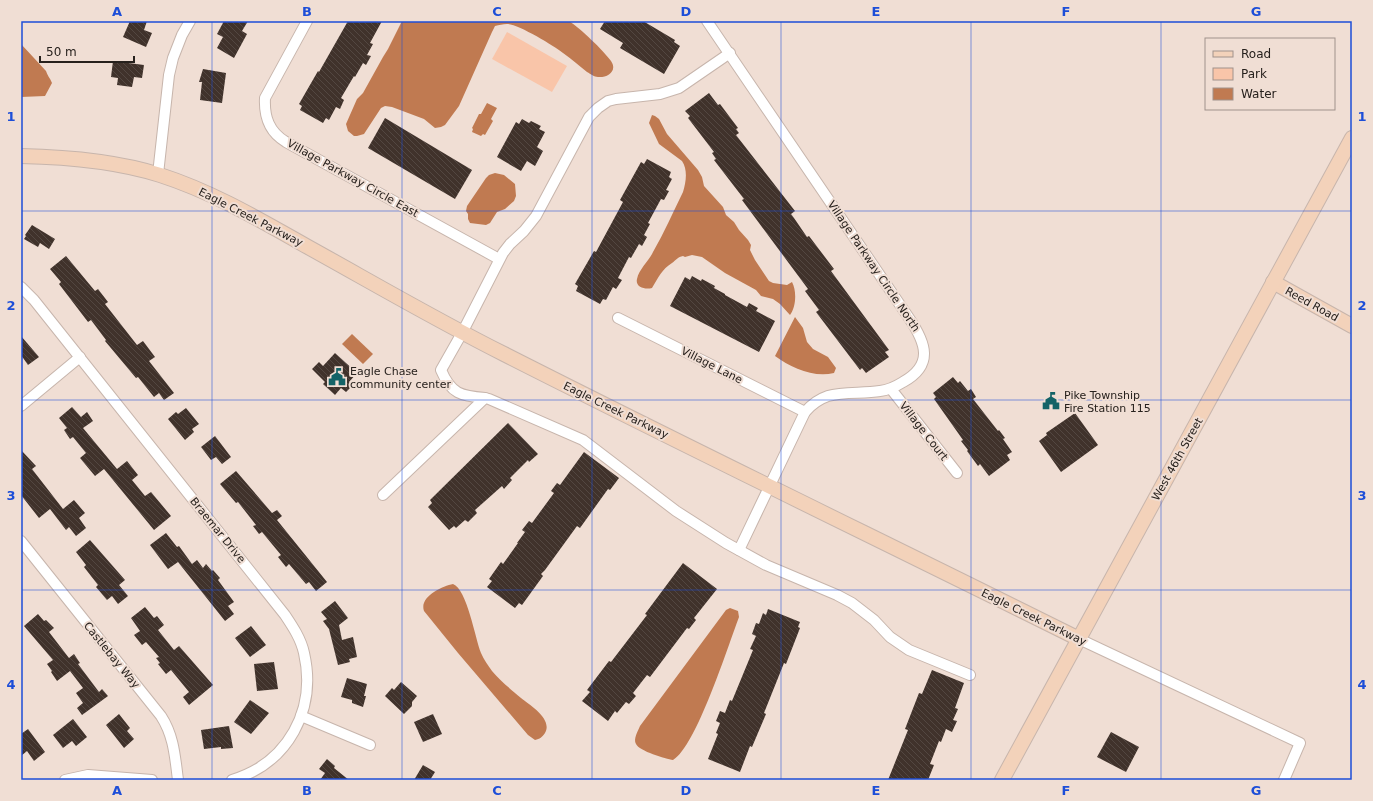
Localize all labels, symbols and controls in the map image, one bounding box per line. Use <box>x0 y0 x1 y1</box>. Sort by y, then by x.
text: A <box>112 4 122 19</box>
text: B <box>302 4 312 19</box>
text: C <box>492 4 502 19</box>
text: D <box>681 4 692 19</box>
text: E <box>872 4 880 19</box>
text: F <box>1062 4 1070 19</box>
text: G <box>1251 4 1261 19</box>
scale bar <box>40 38 134 64</box>
legend <box>1205 38 1335 110</box>
text: 50 m <box>46 45 77 59</box>
text: Road <box>1241 47 1271 61</box>
text: Park <box>1241 67 1267 81</box>
text: Water <box>1241 87 1277 101</box>
text: 1 <box>6 109 16 124</box>
text: 1 <box>1357 109 1367 124</box>
street label: Village Parkway Circle East <box>285 137 421 220</box>
street label: Eagle Creek Parkway <box>196 185 306 250</box>
street label: Village Parkway Circle North <box>825 198 922 334</box>
street label: Reed Road <box>1283 285 1341 324</box>
text: 2 <box>6 298 16 313</box>
text: 2 <box>1357 298 1367 313</box>
street label: Village Lane <box>679 344 745 387</box>
place label: Eagle Chase community center <box>350 365 451 391</box>
public building icon: Eagle Chase community center <box>327 367 347 387</box>
street label: Eagle Creek Parkway <box>561 379 671 442</box>
place label: Pike Township Fire Station 115 <box>1064 389 1151 415</box>
public building icon: Pike Township Fire Station 115 <box>1041 391 1061 411</box>
street label: Village Court <box>897 399 951 464</box>
street label: West 46th Street <box>1149 415 1206 503</box>
text: 3 <box>6 488 16 503</box>
text: 3 <box>1357 488 1367 503</box>
street label: Braemar Drive <box>187 495 248 566</box>
street label: Eagle Creek Parkway <box>979 586 1089 649</box>
street label: Castlebay Way <box>81 620 143 691</box>
text: 4 <box>6 677 16 692</box>
text: 4 <box>1357 677 1367 692</box>
text: A <box>112 783 122 798</box>
text: B <box>302 783 312 798</box>
text: C <box>492 783 502 798</box>
text: D <box>681 783 692 798</box>
text: E <box>872 783 880 798</box>
text: F <box>1062 783 1070 798</box>
text: G <box>1251 783 1261 798</box>

